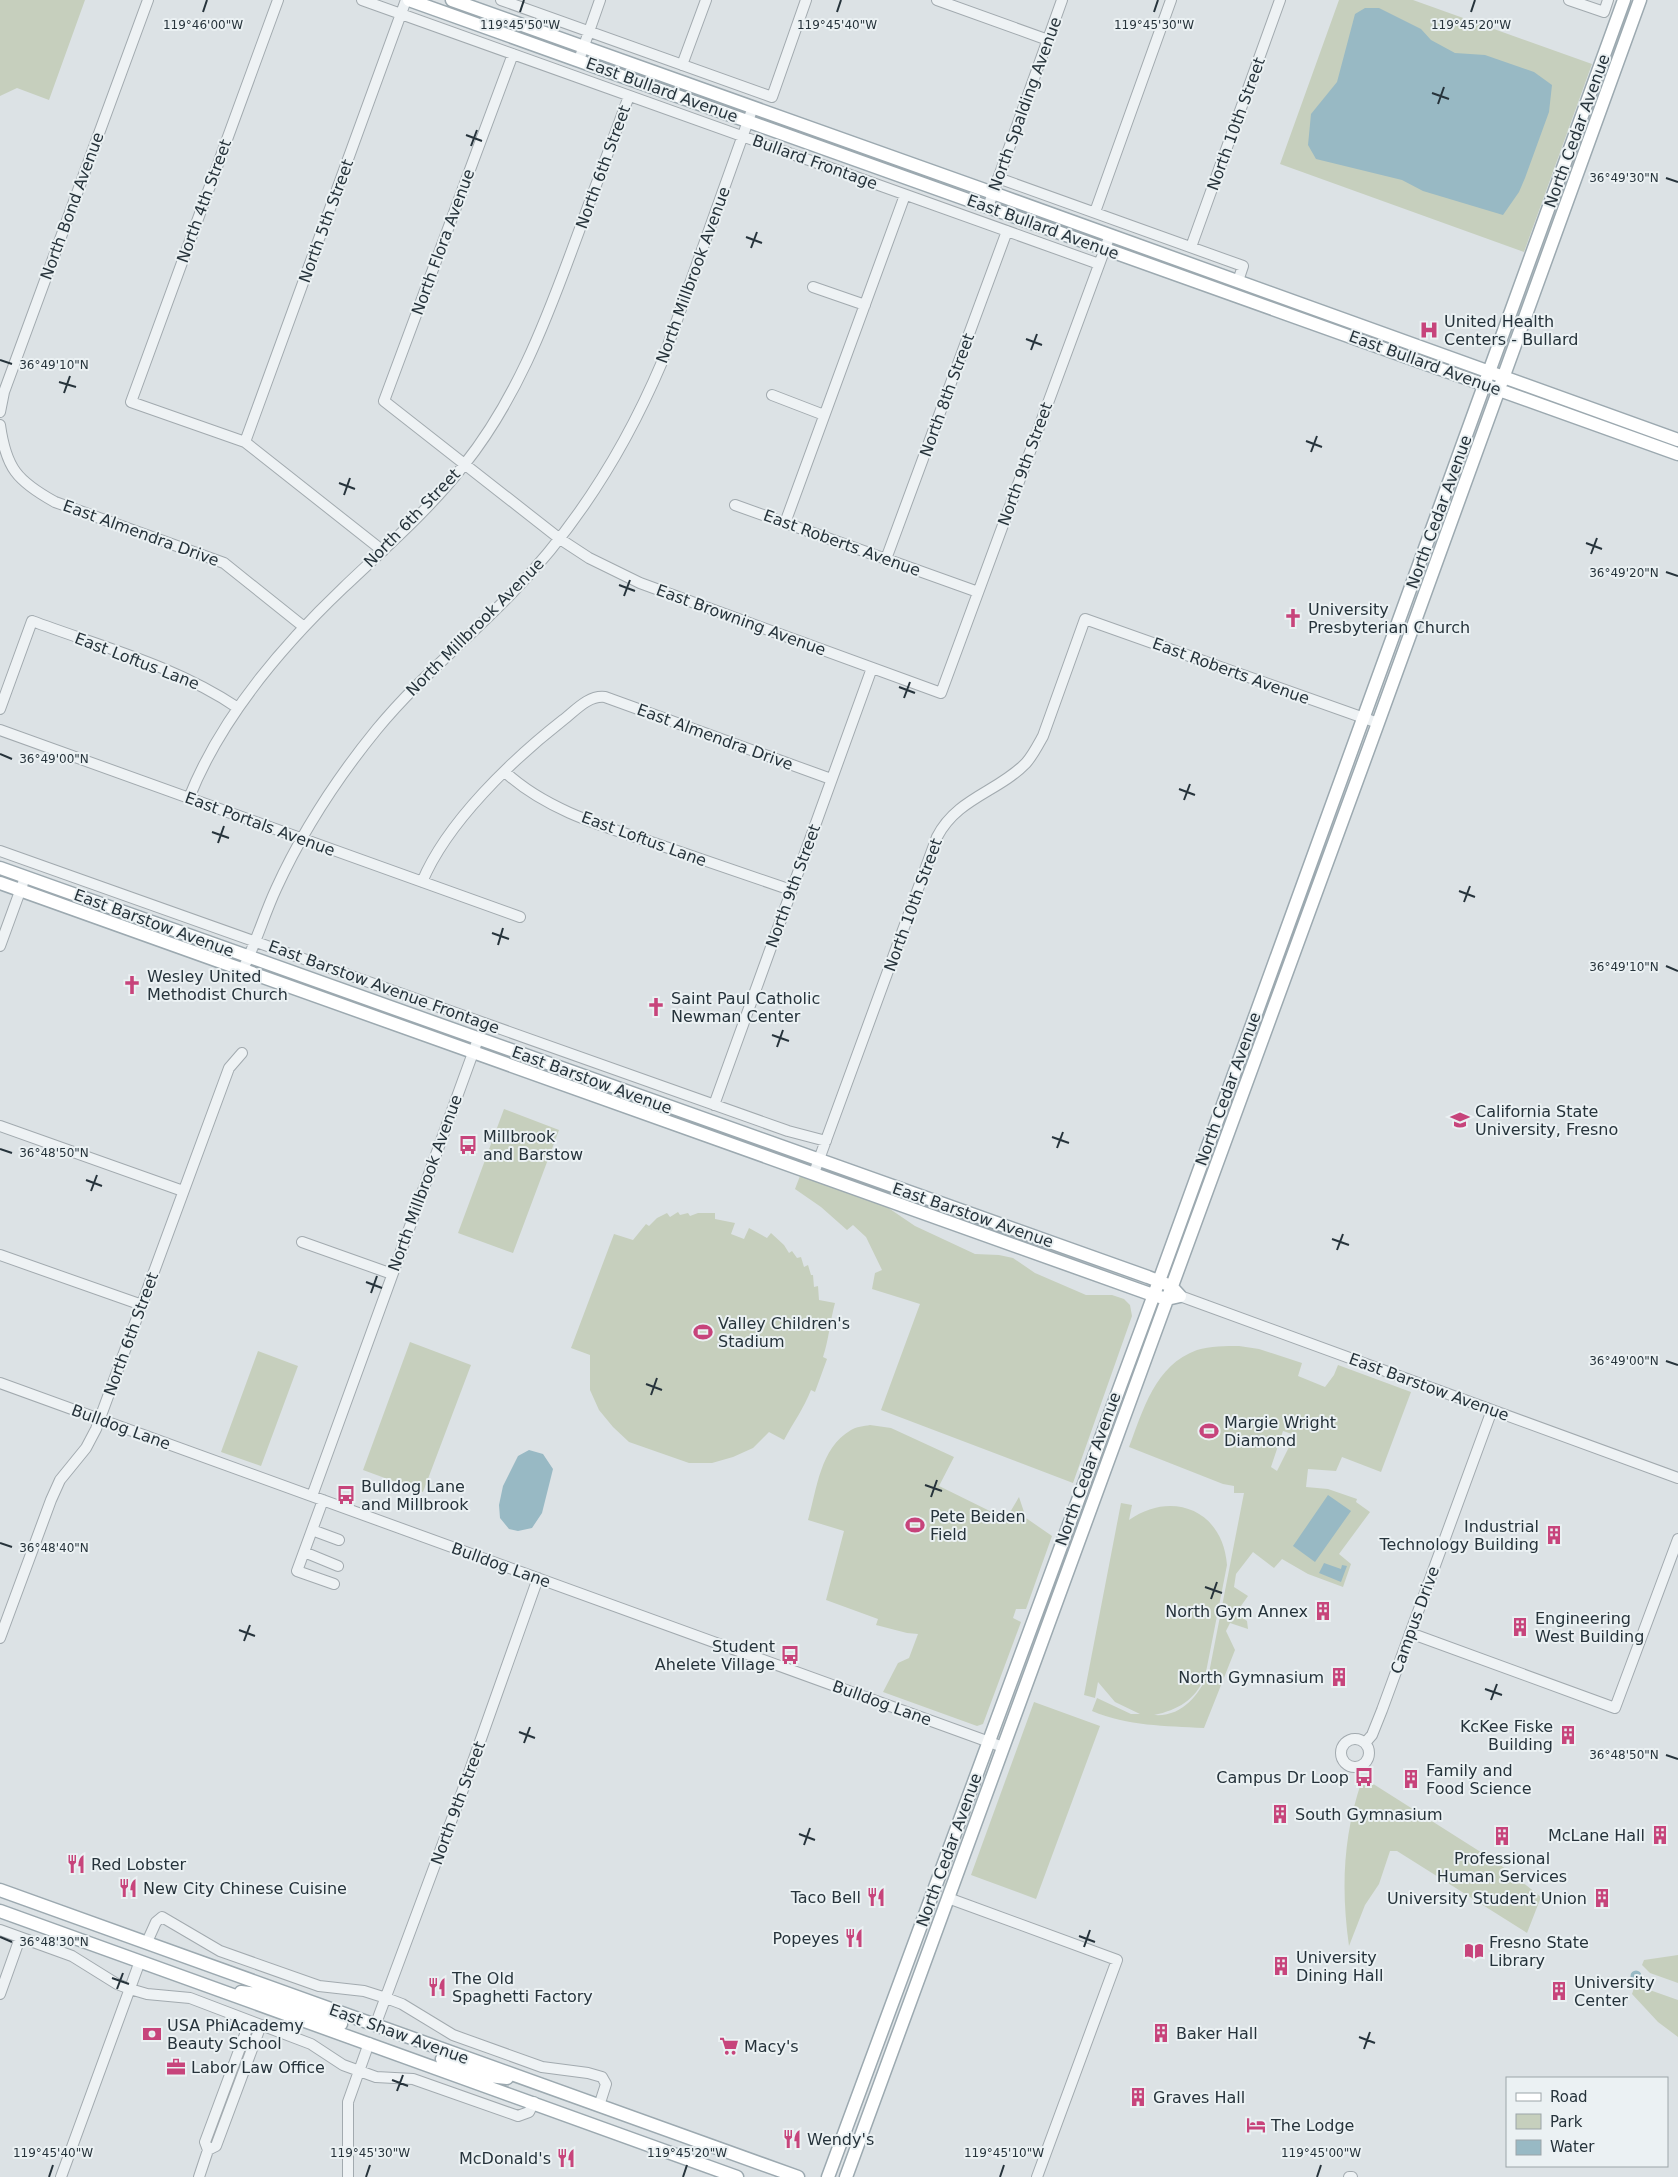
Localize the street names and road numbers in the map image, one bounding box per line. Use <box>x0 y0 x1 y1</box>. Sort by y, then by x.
street label: North Spalding Avenue <box>985 14 1065 194</box>
street label: North Cedar Avenue <box>1540 52 1614 210</box>
street label: East Bullard Avenue <box>583 54 741 126</box>
street label: North 10th Street <box>1203 55 1269 193</box>
street label: North 6th Street <box>572 103 634 231</box>
street label: North Bond Avenue <box>36 130 108 282</box>
street label: Bullard Frontage <box>750 131 880 193</box>
street label: North 4th Street <box>173 137 235 265</box>
street label: North 5th Street <box>295 157 357 285</box>
street label: North Flora Avenue <box>408 166 478 318</box>
street label: North Millbrook Avenue <box>652 184 734 366</box>
street label: East Bullard Avenue <box>964 191 1122 263</box>
street label: East Bullard Avenue <box>1346 327 1504 399</box>
street label: North 8th Street <box>916 331 978 459</box>
street label: North 9th Street <box>994 400 1056 528</box>
street label: North Cedar Avenue <box>1402 433 1476 591</box>
street label: North 6th Street <box>360 465 464 571</box>
street label: East Almendra Drive <box>60 496 222 570</box>
street label: East Roberts Avenue <box>761 506 923 580</box>
street label: North Millbrook Avenue <box>402 554 548 700</box>
street label: East Browning Avenue <box>654 580 828 660</box>
street label: East Loftus Lane <box>72 628 202 694</box>
street label: East Roberts Avenue <box>1150 634 1312 708</box>
street label: East Almendra Drive <box>634 700 796 774</box>
street label: East Portals Avenue <box>182 788 338 860</box>
street label: East Loftus Lane <box>579 808 709 870</box>
street label: North 9th Street <box>762 822 824 950</box>
street label: North 10th Street <box>880 836 946 974</box>
street label: East Barstow Avenue <box>71 885 237 961</box>
street label: East Barstow Avenue Frontage <box>266 936 502 1038</box>
street label: North Cedar Avenue <box>1191 1010 1265 1168</box>
street label: East Barstow Avenue <box>509 1042 675 1118</box>
street label: North Millbrook Avenue <box>384 1092 466 1274</box>
street label: East Barstow Avenue <box>890 1179 1056 1251</box>
street label: North 6th Street <box>100 1270 162 1398</box>
street label: East Barstow Avenue <box>1346 1349 1512 1425</box>
street label: North Cedar Avenue <box>1051 1390 1125 1548</box>
street label: Bulldog Lane <box>69 1400 173 1454</box>
street label: Bulldog Lane <box>449 1538 553 1592</box>
street label: Campus Drive <box>1387 1564 1443 1676</box>
street label: Bulldog Lane <box>830 1676 934 1730</box>
street label: North 9th Street <box>427 1739 489 1867</box>
street label: North Cedar Avenue <box>912 1771 986 1929</box>
street label: East Shaw Avenue <box>327 2000 471 2068</box>

